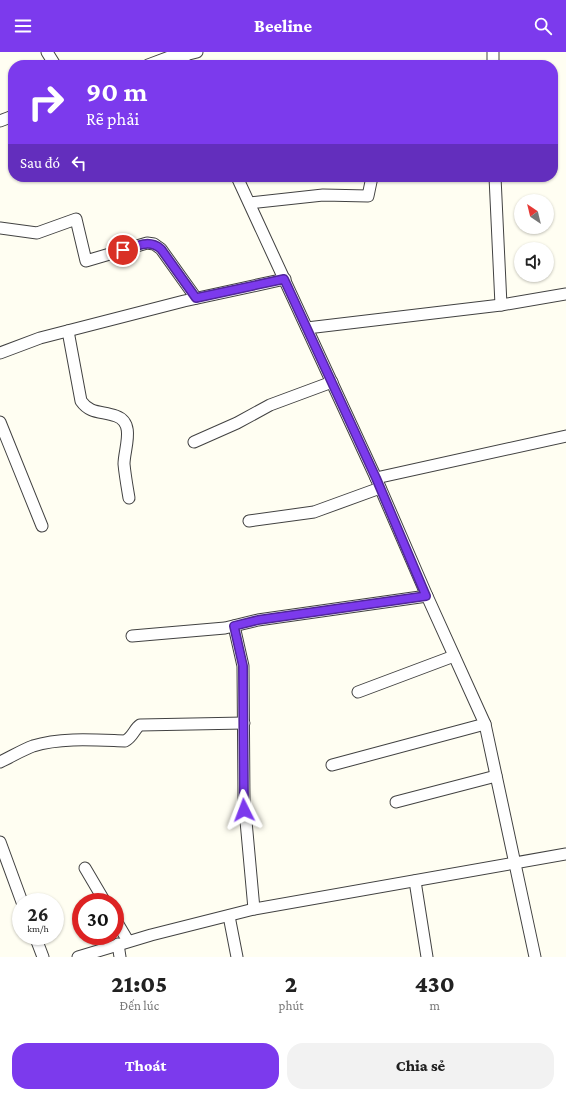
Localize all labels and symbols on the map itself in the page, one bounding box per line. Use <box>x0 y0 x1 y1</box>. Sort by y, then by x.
north arrow <box>514 194 554 234</box>
pin <box>106 233 140 267</box>
position arrow <box>223 789 265 831</box>
speed limit sign: 30 <box>72 893 124 945</box>

